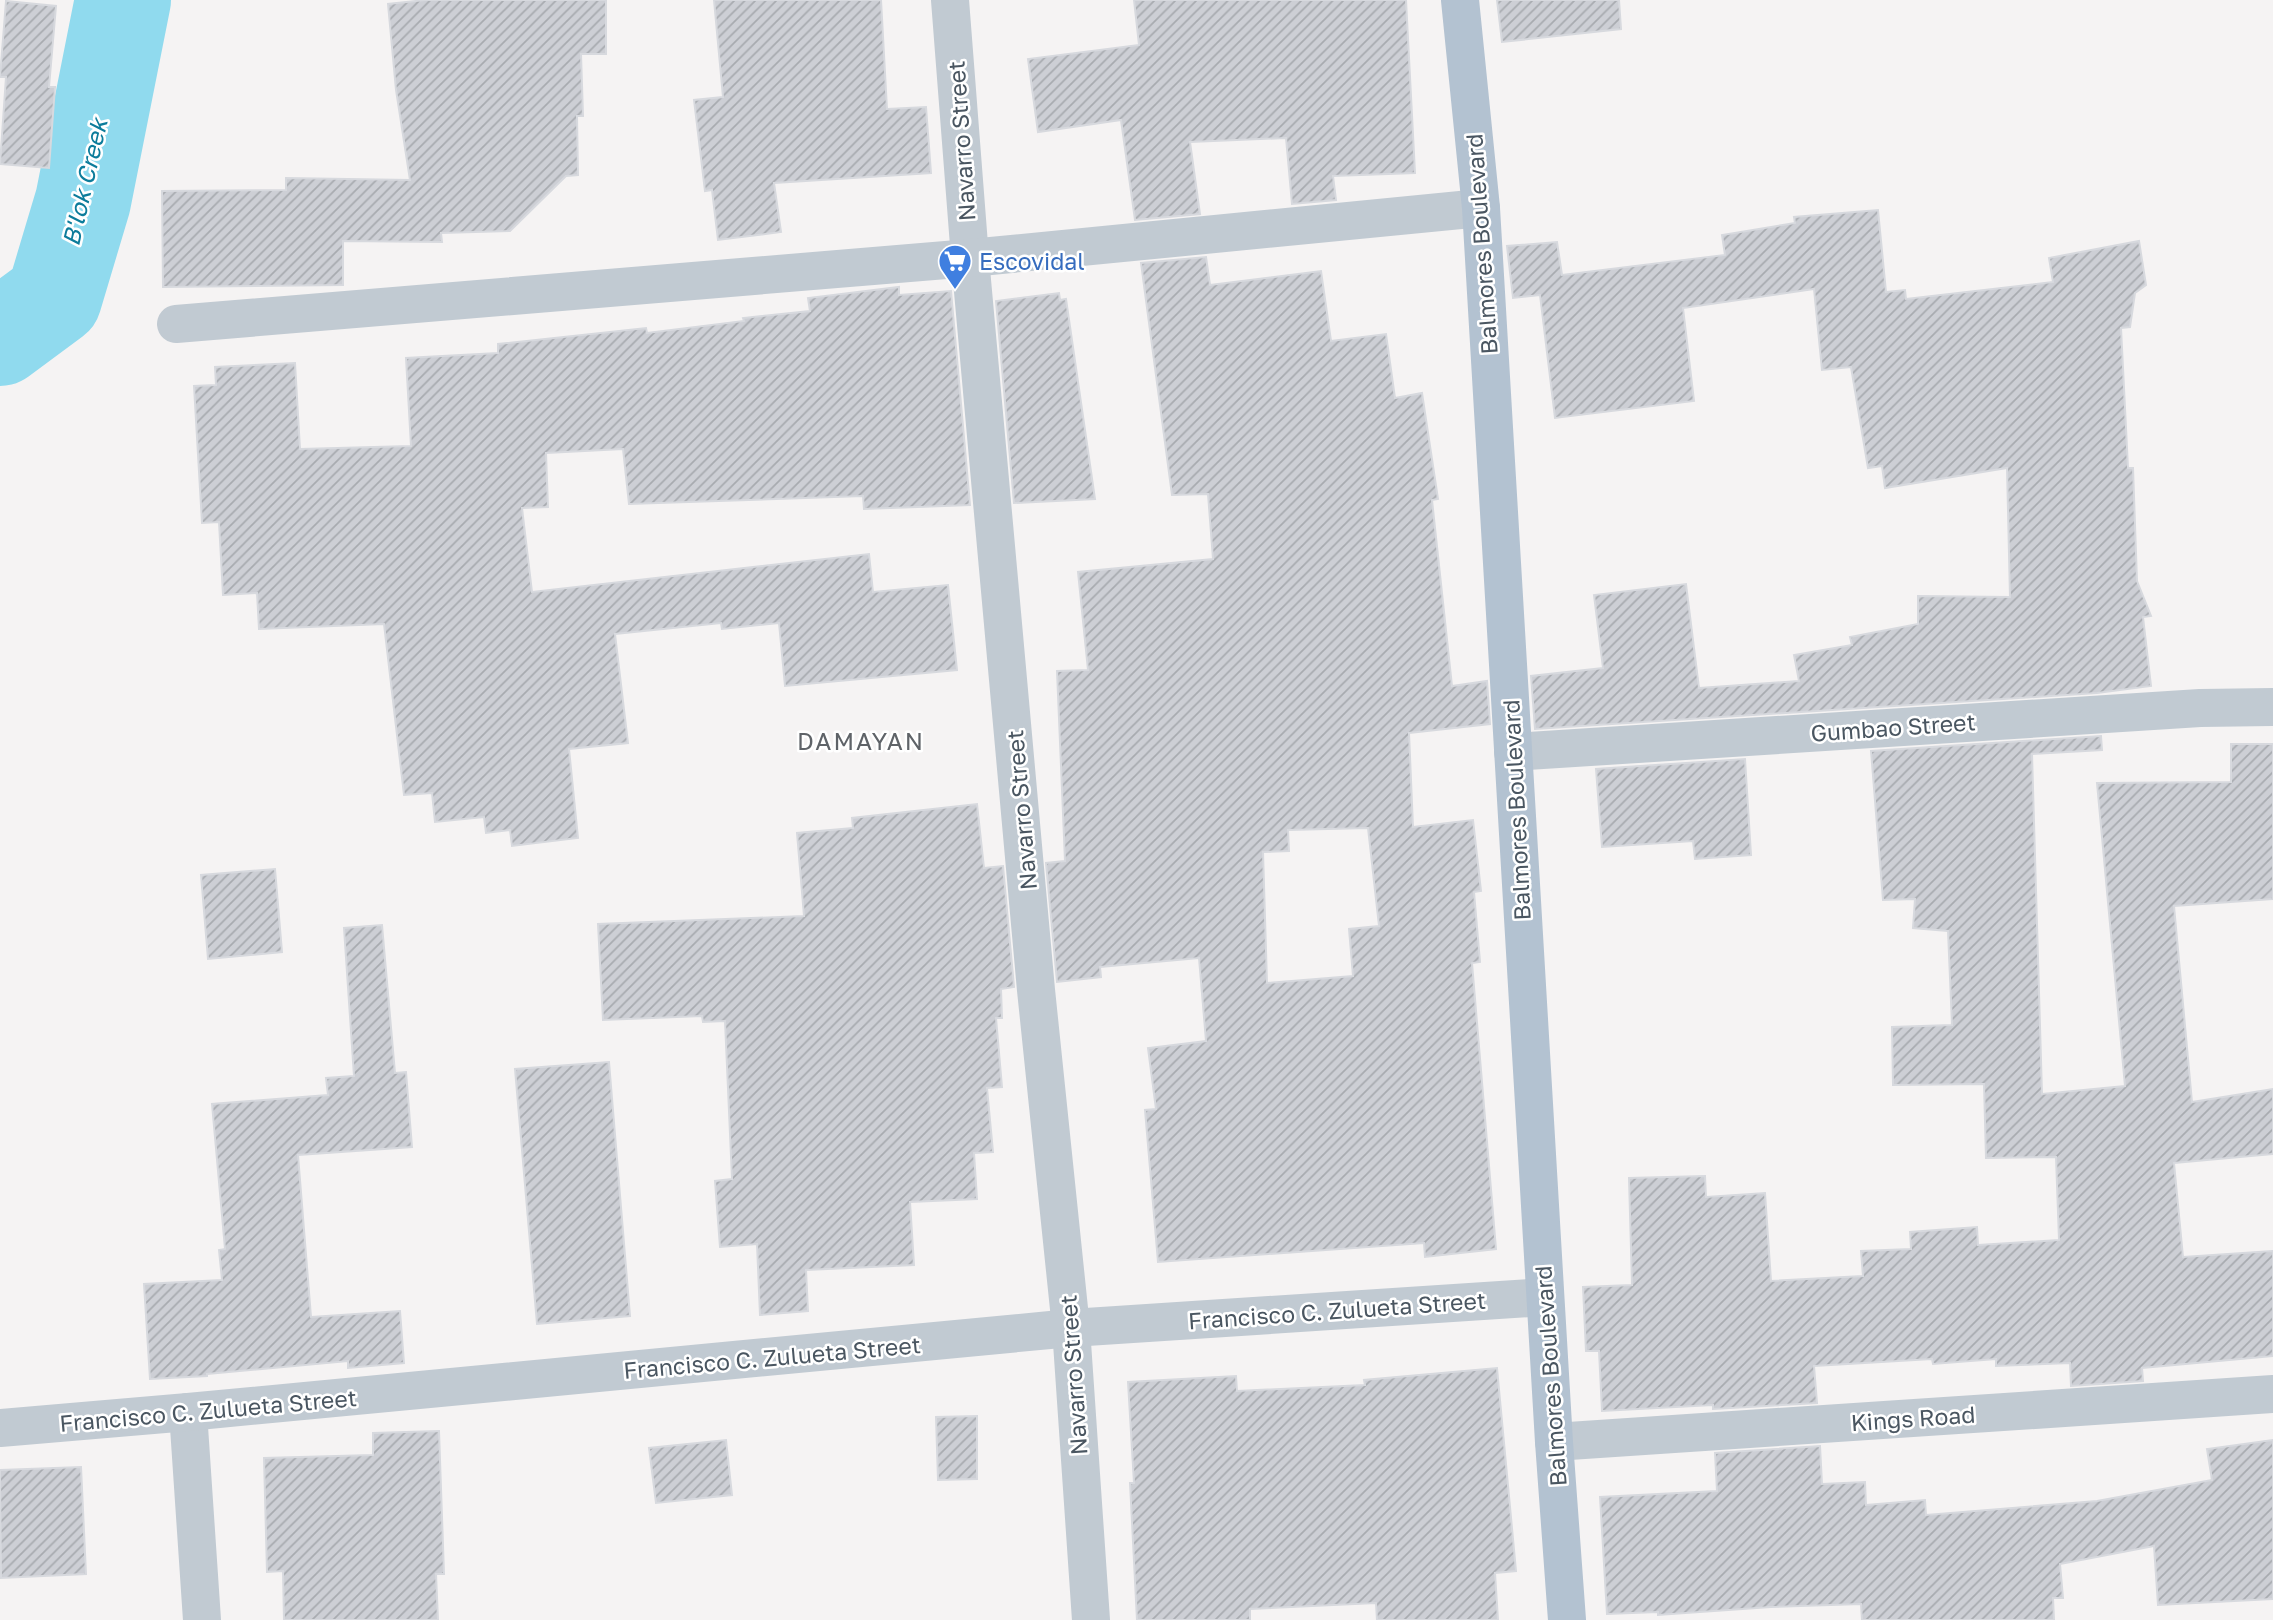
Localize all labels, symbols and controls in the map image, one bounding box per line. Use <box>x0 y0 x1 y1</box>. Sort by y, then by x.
street label: Navarro Street <box>941 60 981 222</box>
water label: B'lok Creek <box>55 113 113 248</box>
street label: Balmores Boulevard <box>1459 133 1503 355</box>
supermarket icon: Escovidal <box>936 242 974 291</box>
place label: Escovidal <box>979 247 1085 275</box>
street label: Balmores Boulevard <box>1496 699 1536 921</box>
street label: Gumbao Street <box>1810 707 1976 747</box>
district label: DAMAYAN <box>797 726 925 755</box>
street label: Navarro Street <box>1000 729 1042 891</box>
street label: Balmores Boulevard <box>1528 1265 1572 1487</box>
street label: Francisco C. Zulueta Street <box>1187 1286 1487 1334</box>
street label: Navarro Street <box>1053 1294 1093 1456</box>
street label: Francisco C. Zulueta Street <box>622 1330 922 1384</box>
street label: Francisco C. Zulueta Street <box>58 1383 358 1437</box>
street label: Kings Road <box>1850 1400 1976 1436</box>

